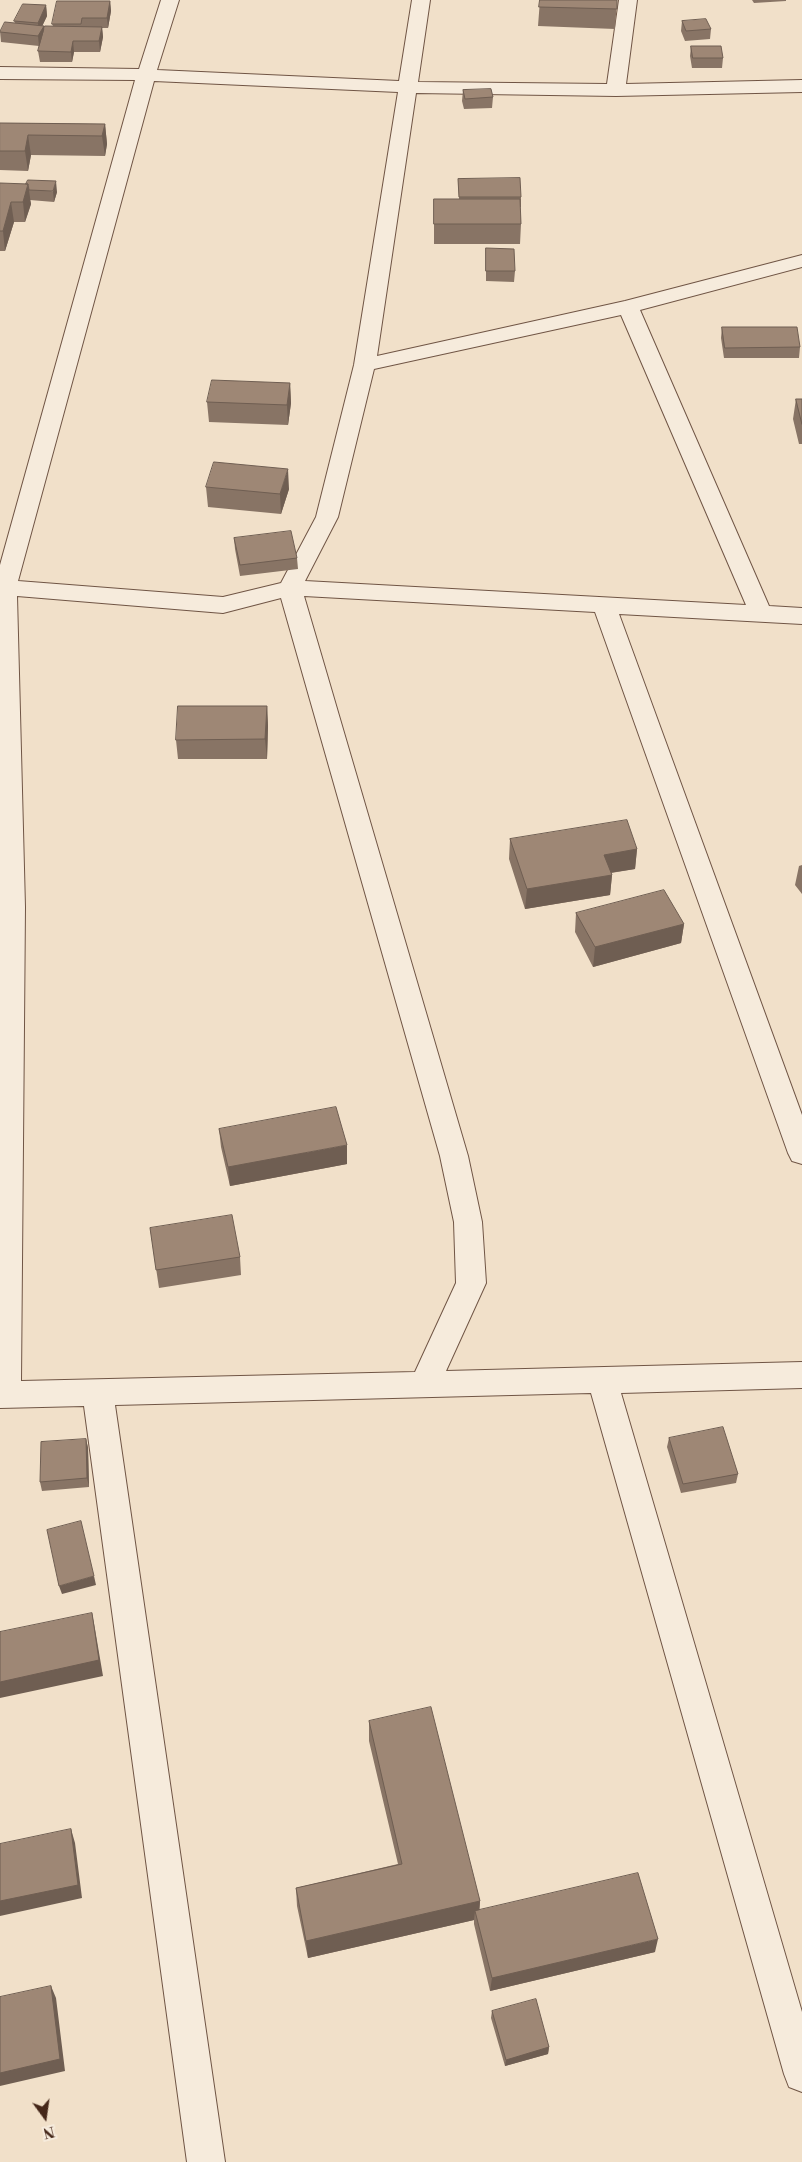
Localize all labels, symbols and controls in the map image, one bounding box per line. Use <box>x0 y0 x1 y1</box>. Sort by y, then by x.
north arrow <box>20 2092 70 2142</box>
text: N <box>41 2121 56 2142</box>

